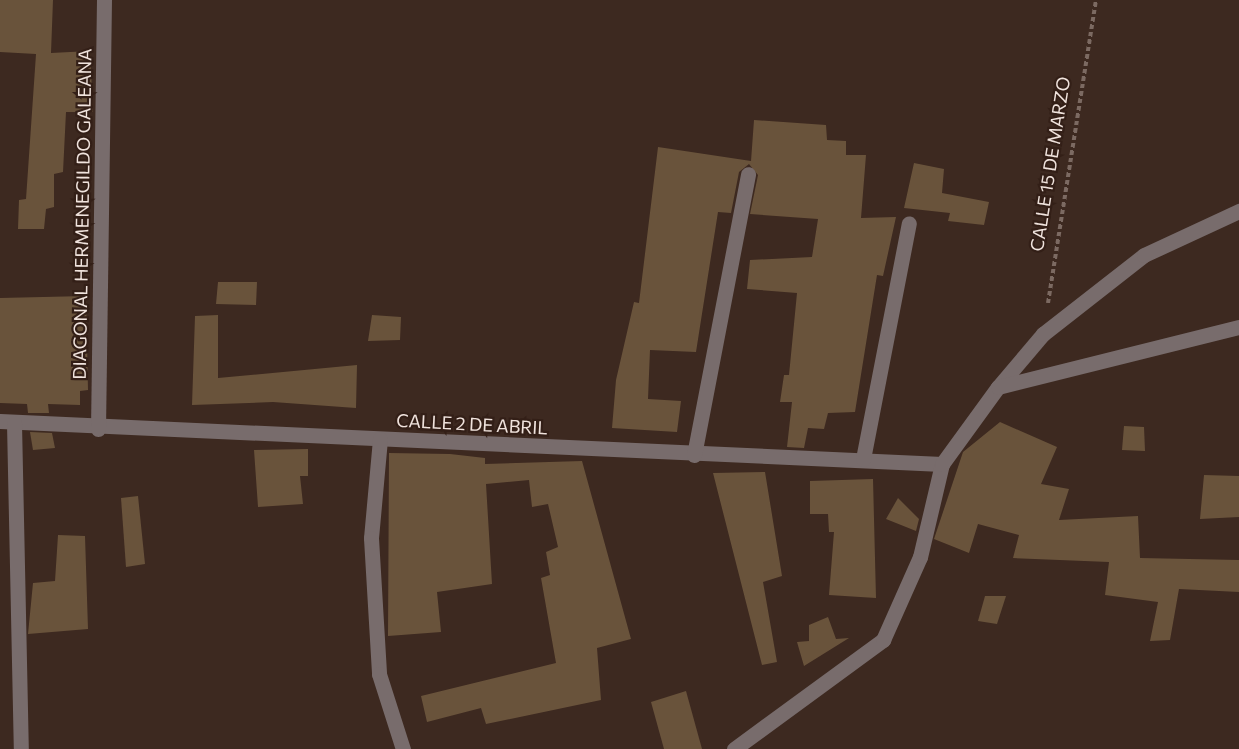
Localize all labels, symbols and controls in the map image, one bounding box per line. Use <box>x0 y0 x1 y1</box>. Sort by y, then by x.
street label: DIAGONAL HERMENEGILDO GALEANA <box>68 48 96 380</box>
street label: CALLE 15 DE MARZO <box>1026 75 1074 253</box>
street label: CALLE 2 DE ABRIL <box>396 409 548 439</box>

